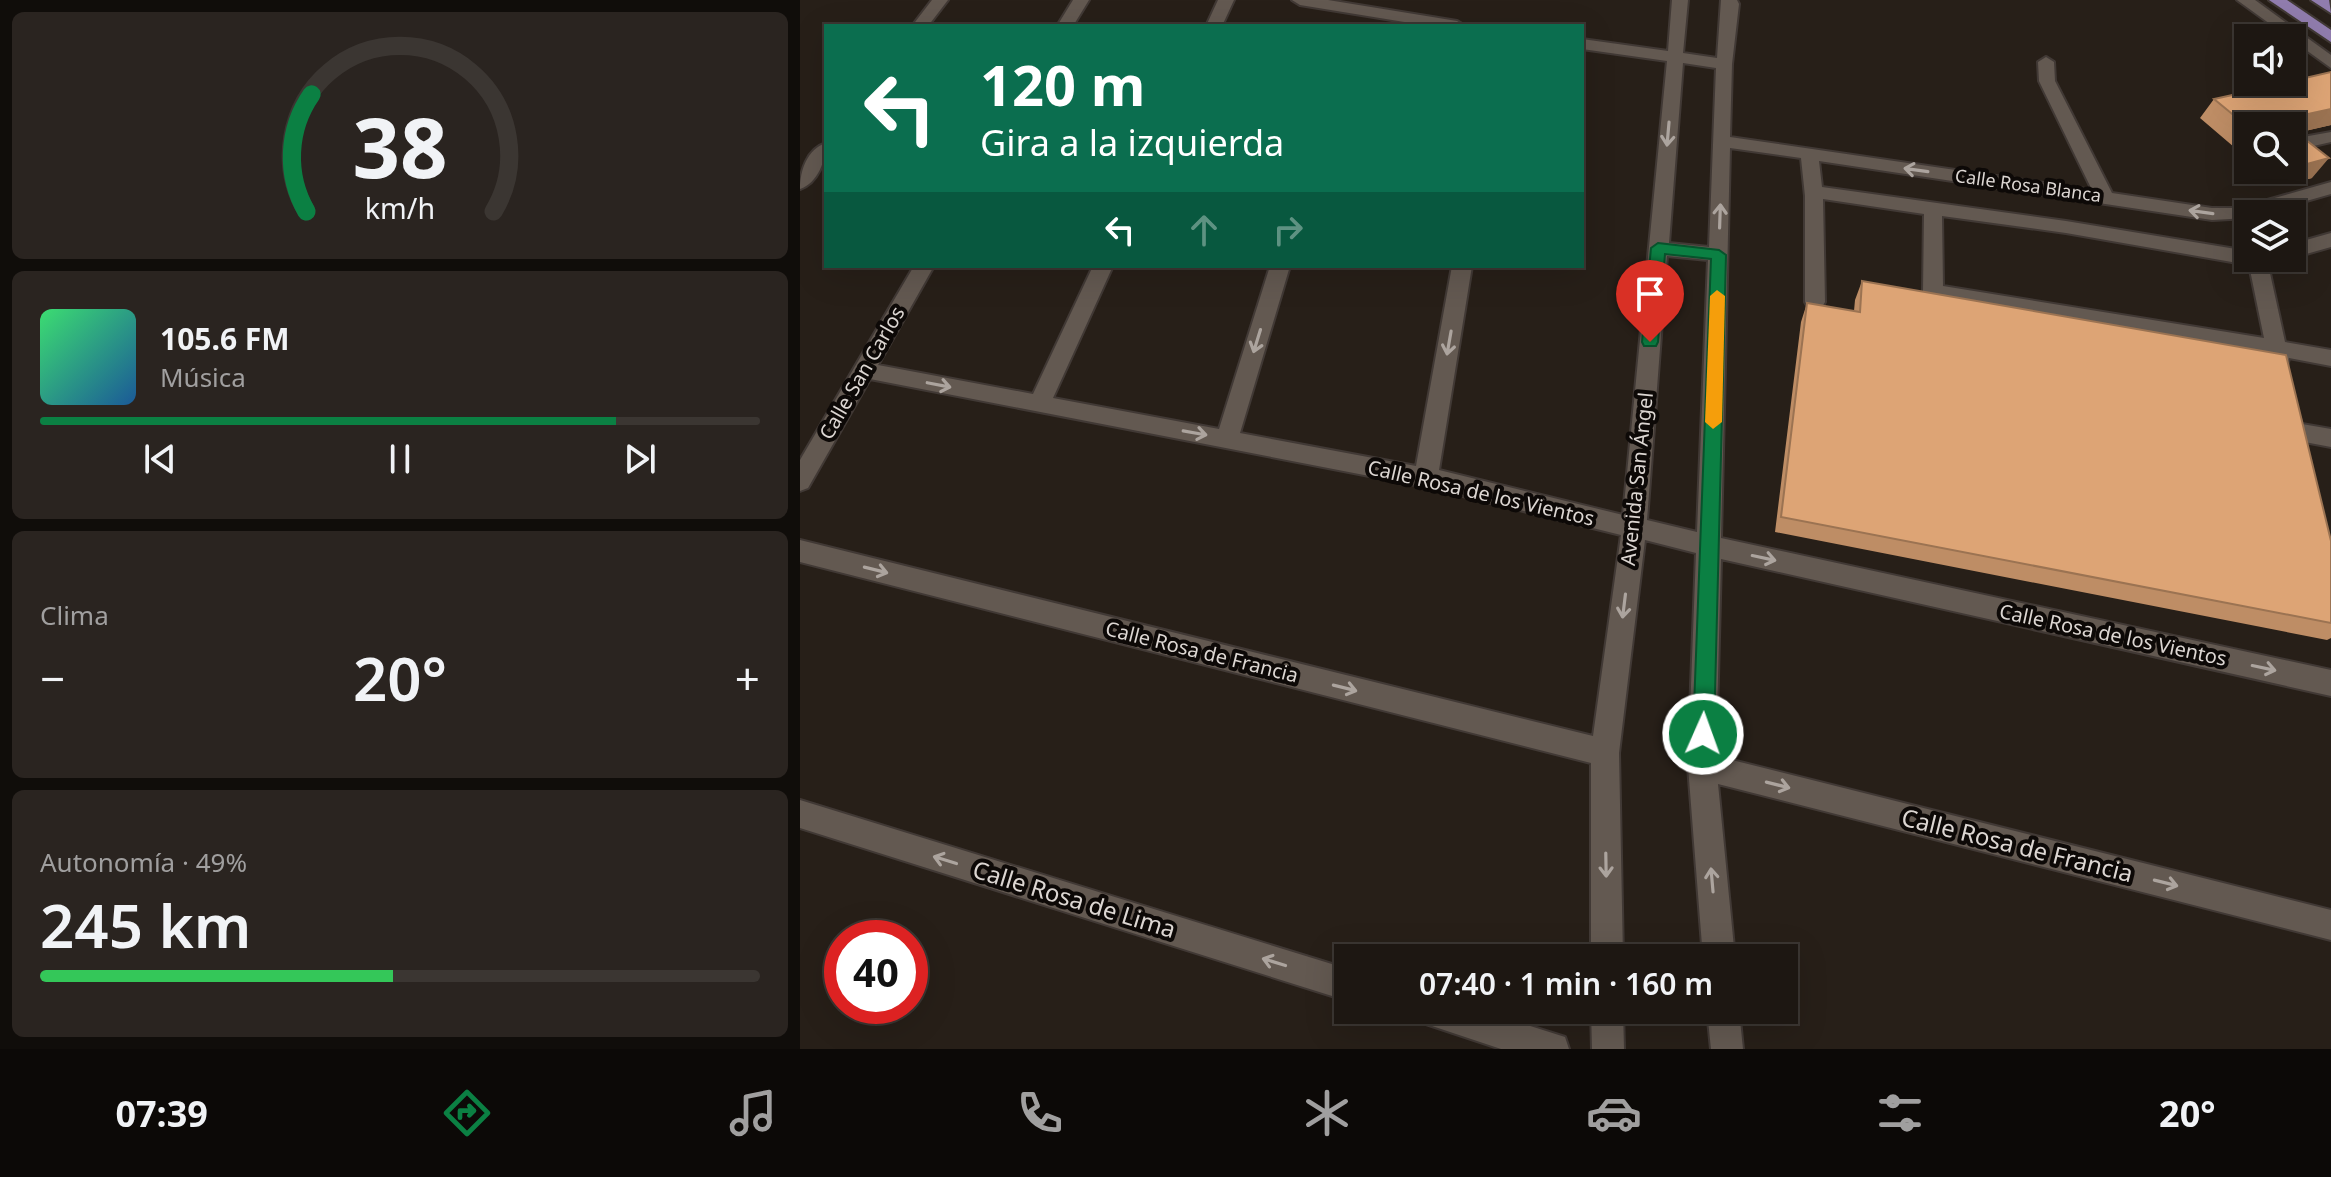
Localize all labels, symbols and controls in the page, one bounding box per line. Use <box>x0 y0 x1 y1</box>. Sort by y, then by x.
map controls <box>2234 24 2306 272</box>
button: sound <box>2234 24 2306 96</box>
text: 120 m <box>980 46 1145 122</box>
icon: left <box>848 56 952 160</box>
text: 38 <box>352 88 448 201</box>
button: search <box>2234 112 2306 184</box>
text: Gira a la izquierda <box>980 118 1284 167</box>
one-way arrow <box>1660 121 1675 147</box>
one-way arrow <box>1904 162 1929 177</box>
street label: Calle Rosa Blanca <box>1953 163 2103 207</box>
text: km/h <box>365 188 435 227</box>
button: layers <box>2234 200 2306 272</box>
one-way arrow <box>1712 203 1727 230</box>
one-way arrow <box>2189 204 2214 219</box>
icon: left <box>1098 208 1142 252</box>
icon: ahead <box>1182 208 1226 252</box>
icon: right <box>1266 208 1310 252</box>
pin <box>1616 260 1684 342</box>
icon: arrive <box>1628 272 1672 316</box>
street label: Calle San Carlos <box>813 301 911 444</box>
text: 105.6 FM <box>160 318 290 359</box>
one-way arrow <box>1249 327 1264 353</box>
one-way arrow <box>1440 330 1455 355</box>
text: Música <box>160 359 246 395</box>
one-way arrow <box>926 379 952 394</box>
street label: Avenida San Ángel <box>1614 391 1659 567</box>
one-way arrow <box>1182 427 1207 442</box>
icon: previous <box>138 437 182 481</box>
icon: pause <box>378 437 422 481</box>
icon: next <box>618 437 662 481</box>
street label: Calle Rosa de los Vientos <box>1365 453 1597 532</box>
one-way arrow <box>1751 551 1777 566</box>
one-way arrow <box>862 564 888 579</box>
one-way arrow <box>1616 592 1631 619</box>
text: Clima <box>40 597 109 633</box>
street label: Calle Rosa de los Vientos <box>1997 597 2229 672</box>
street label: Calle Rosa de Francia <box>1103 614 1301 689</box>
text: 20° <box>353 637 447 719</box>
text: − <box>40 648 65 708</box>
text: + <box>735 648 760 708</box>
one-way arrow <box>2251 661 2277 676</box>
one-way arrow <box>1332 681 1358 696</box>
position arrow <box>1661 692 1745 776</box>
one-way arrow <box>1765 778 1790 793</box>
street label: Calle Rosa de Francia <box>1898 800 2137 889</box>
text: Autonomía · 49% <box>40 844 247 880</box>
one-way arrow <box>933 851 958 866</box>
one-way arrow <box>1598 851 1614 878</box>
street label: Calle Rosa de Lima <box>969 852 1180 945</box>
one-way arrow <box>1704 867 1719 894</box>
one-way arrow <box>2152 877 2178 892</box>
text: 245 km <box>40 884 251 966</box>
speed limit sign: 40 <box>824 920 928 1024</box>
one-way arrow <box>1261 954 1287 969</box>
text: 07:40 · 1 min · 160 m <box>1419 963 1713 1004</box>
icon: directions <box>439 1085 495 1141</box>
icon: music <box>725 1085 781 1141</box>
icon: phone <box>1012 1085 1068 1141</box>
icon: climate <box>1299 1085 1355 1141</box>
icon: car <box>1586 1085 1642 1141</box>
icon: filters <box>1872 1085 1928 1141</box>
text: 07:39 <box>115 1089 208 1138</box>
text: 20° <box>2159 1089 2216 1138</box>

